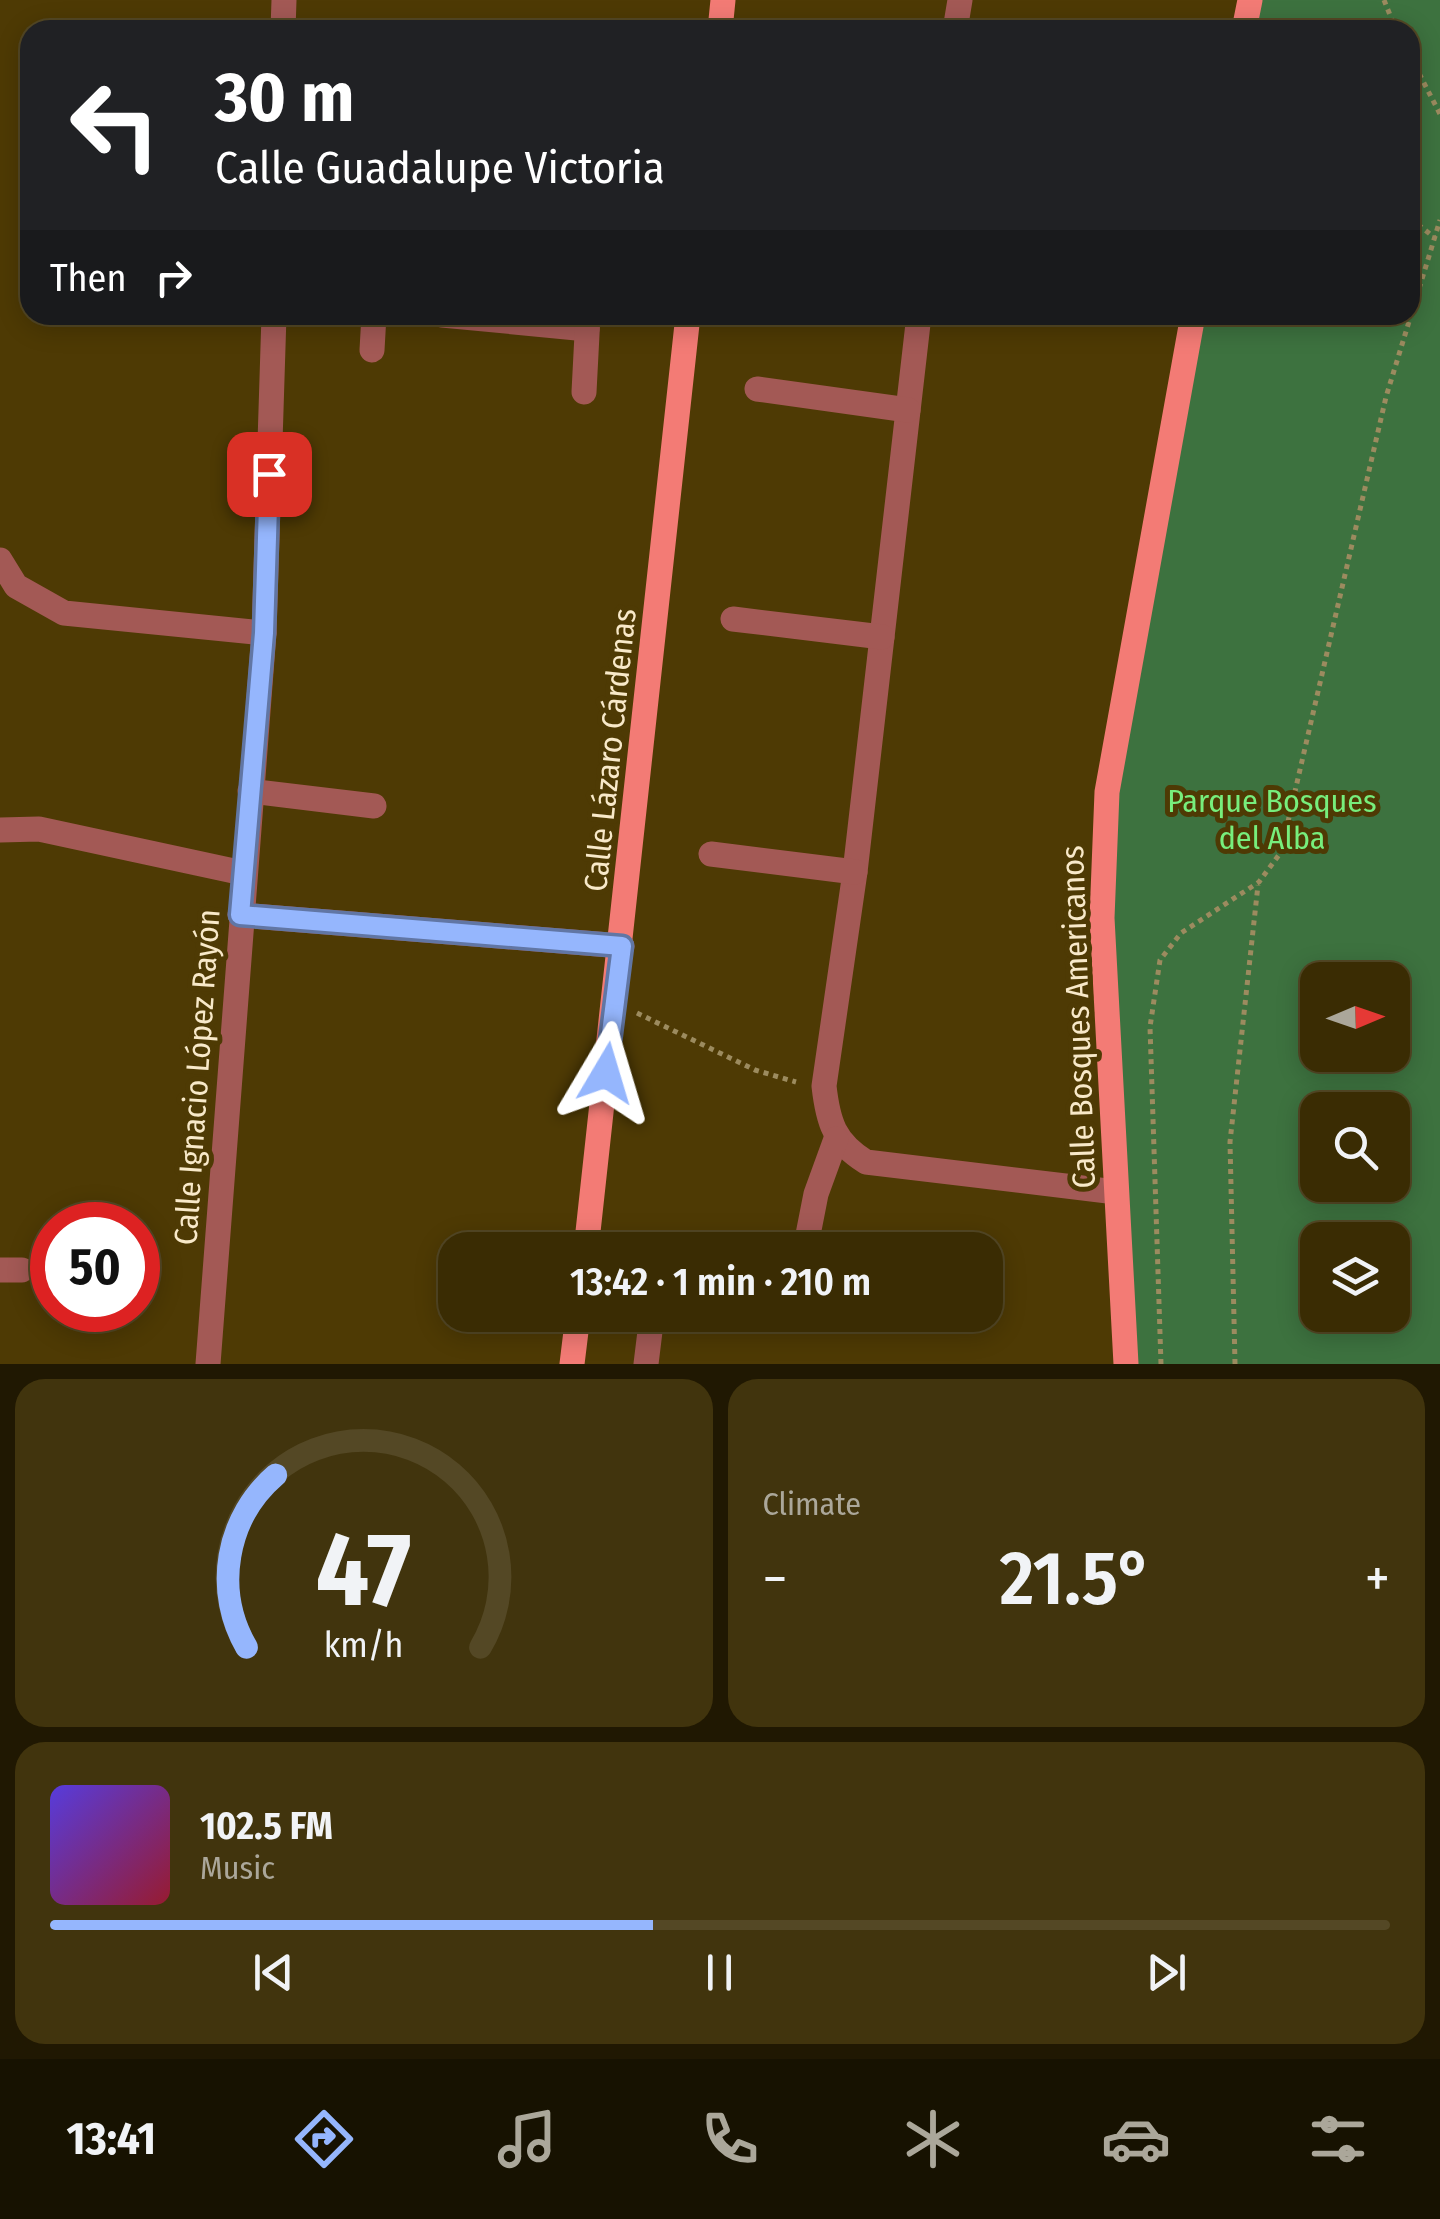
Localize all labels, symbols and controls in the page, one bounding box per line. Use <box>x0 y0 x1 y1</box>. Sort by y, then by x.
text: 30 m <box>215 56 354 140</box>
icon: left <box>50 60 180 190</box>
text: Calle Guadalupe Victoria <box>215 141 665 195</box>
icon: right <box>146 250 201 305</box>
text: Then <box>50 255 126 301</box>
pin <box>227 432 312 517</box>
icon: arrive <box>242 447 297 502</box>
street label: Calle Lázaro Cárdenas <box>576 607 644 893</box>
park label: Parque Bosques del Alba <box>1167 782 1377 857</box>
street label: Calle Bosques Americanos <box>1053 845 1103 1189</box>
street label: Calle Ignacio López Rayón <box>166 908 228 1246</box>
north arrow <box>1300 962 1410 1072</box>
map controls <box>1300 962 1410 1332</box>
position arrow <box>554 1021 658 1125</box>
button: search <box>1300 1092 1410 1202</box>
speed limit sign: 50 <box>30 1202 160 1332</box>
button: layers <box>1300 1222 1410 1332</box>
text: 13:42 · 1 min · 210 m <box>570 1259 871 1305</box>
text: Climate <box>763 1485 861 1523</box>
text: 47 <box>316 1508 412 1633</box>
text: 21.5° <box>1000 1534 1152 1624</box>
text: − <box>763 1546 787 1612</box>
text: + <box>1365 1546 1390 1612</box>
text: km/h <box>324 1624 404 1666</box>
text: 102.5 FM <box>200 1803 333 1849</box>
text: Music <box>200 1849 275 1887</box>
icon: previous <box>246 1945 301 2000</box>
icon: pause <box>692 1945 747 2000</box>
icon: next <box>1139 1945 1194 2000</box>
icon: directions <box>289 2104 359 2174</box>
icon: music <box>492 2104 562 2174</box>
icon: phone <box>695 2104 765 2174</box>
icon: climate <box>898 2104 968 2174</box>
icon: car <box>1101 2104 1171 2174</box>
icon: filters <box>1303 2104 1373 2174</box>
text: 13:41 <box>66 2112 156 2166</box>

